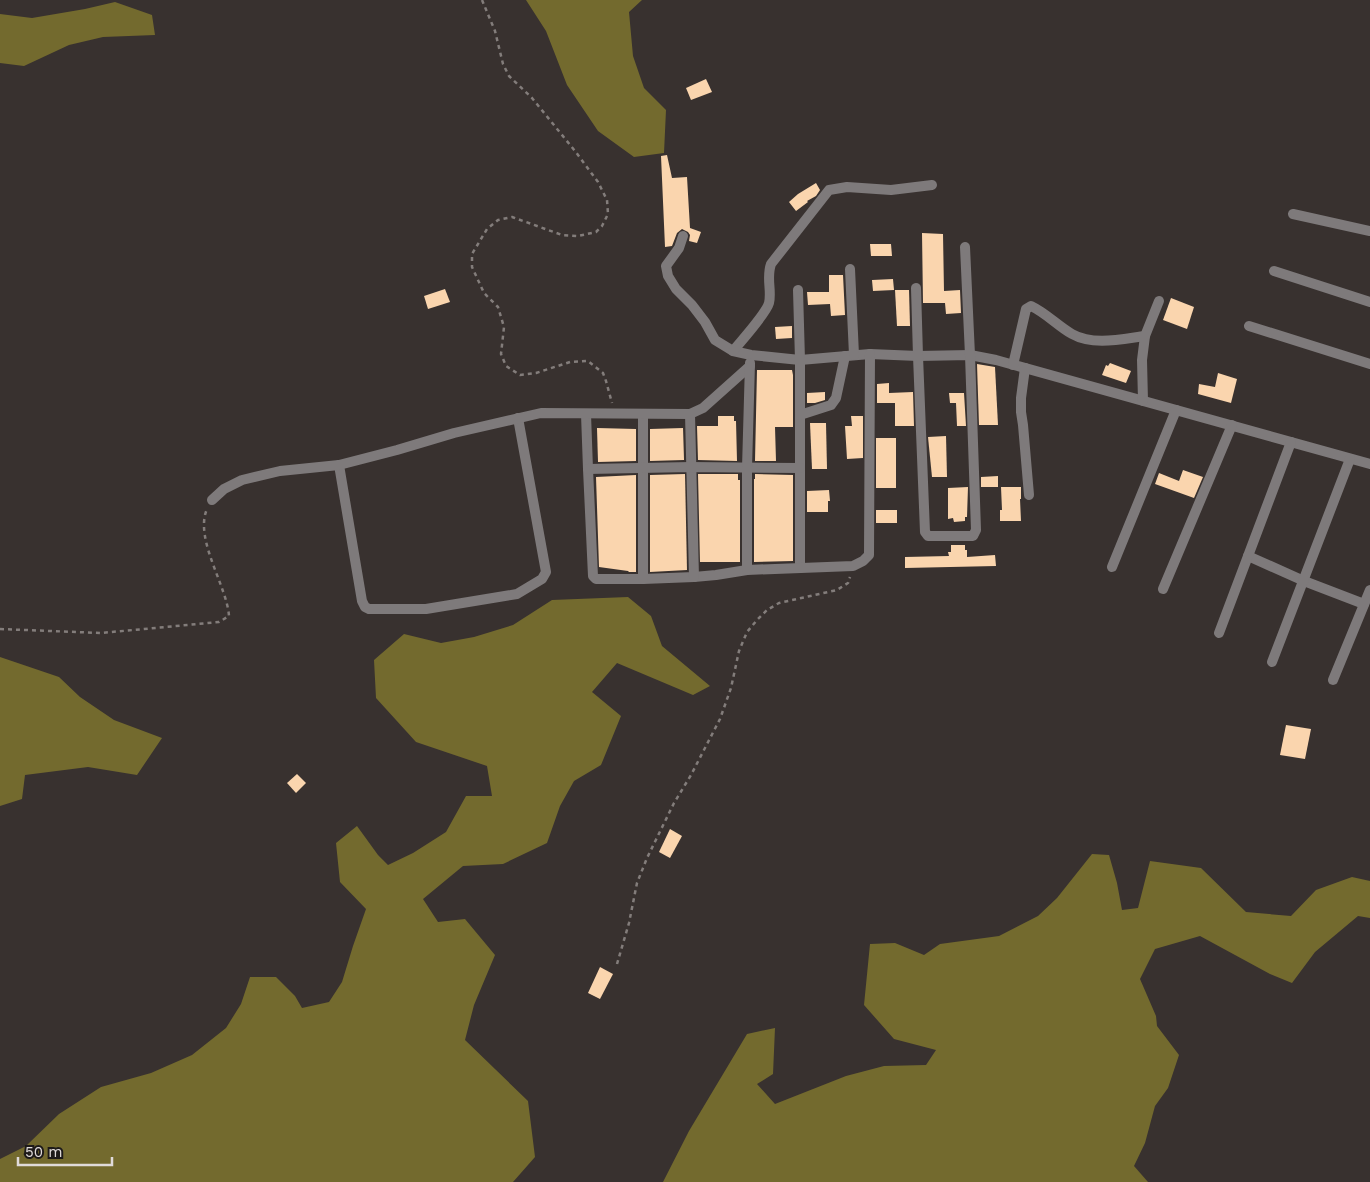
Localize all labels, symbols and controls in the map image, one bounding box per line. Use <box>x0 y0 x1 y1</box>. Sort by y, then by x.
scale bar <box>18 1134 111 1166</box>
text: 50 m <box>25 1143 62 1161</box>

